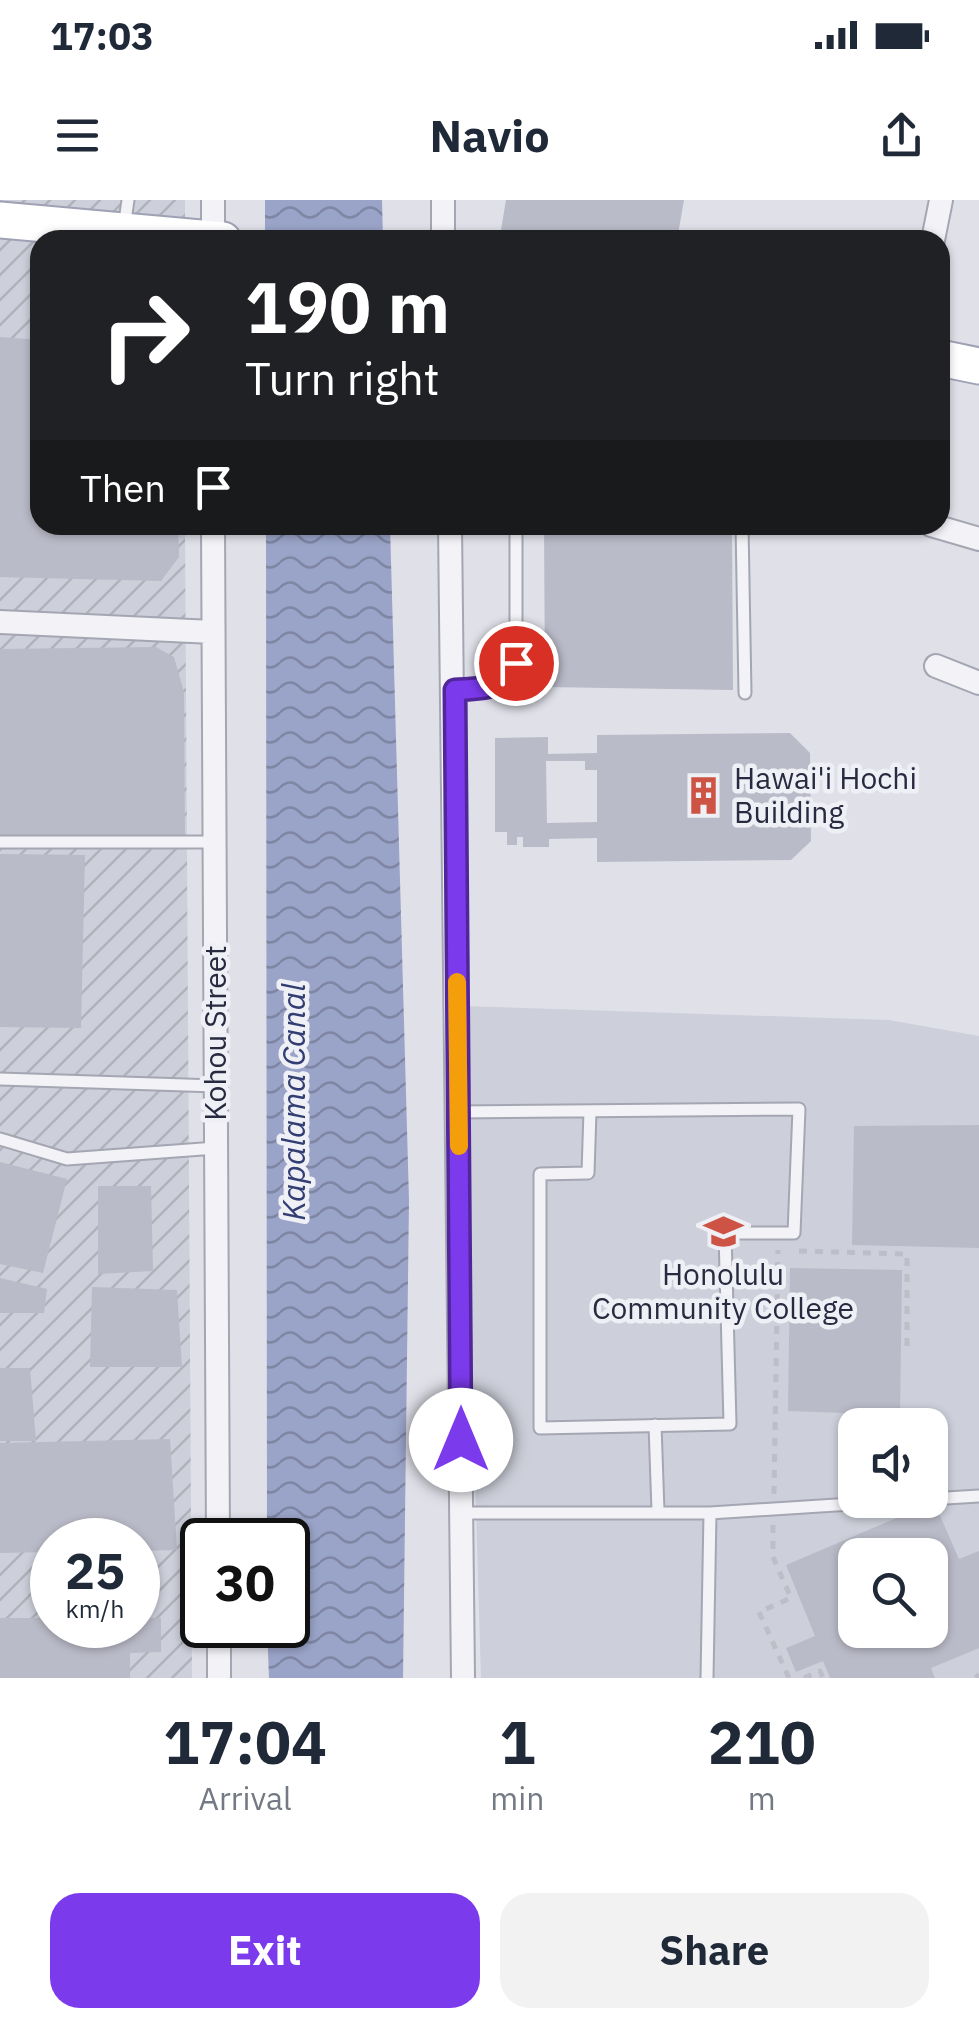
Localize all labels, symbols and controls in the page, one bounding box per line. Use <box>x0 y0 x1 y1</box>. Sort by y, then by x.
text: 17:03 <box>50 11 154 60</box>
text: Navio <box>429 106 550 164</box>
icon: menu <box>50 108 105 163</box>
icon: share <box>874 108 929 163</box>
text: 190 m <box>245 261 450 352</box>
icon: right <box>80 270 210 400</box>
text: Turn right <box>245 349 440 407</box>
icon: arrive <box>186 460 241 515</box>
text: Then <box>80 463 166 512</box>
pin <box>474 621 559 706</box>
icon: arrive <box>489 636 544 691</box>
place label: Hawai'i Hochi Building <box>734 758 917 831</box>
building icon: Hawai'i Hochi Building <box>683 775 725 817</box>
street label: Kohou Street <box>195 945 234 1121</box>
water label: Kapalama Canal <box>272 983 314 1221</box>
school or university icon: Honolulu Community College <box>702 1210 744 1252</box>
place label: Honolulu Community College <box>592 1254 854 1327</box>
position arrow <box>409 1388 513 1492</box>
map controls <box>838 1408 948 1648</box>
button: sound <box>838 1408 948 1518</box>
speed limit sign: 30 <box>180 1518 310 1648</box>
text: 25 <box>65 1538 125 1603</box>
button: search <box>838 1538 948 1648</box>
text: km/h <box>66 1592 124 1625</box>
text: 17:04 <box>163 1702 327 1781</box>
text: 1 <box>499 1702 535 1781</box>
text: 210 <box>708 1702 816 1781</box>
text: Arrival <box>199 1777 292 1819</box>
text: min <box>490 1777 544 1819</box>
text: m <box>748 1777 776 1819</box>
button: Exit <box>50 1893 480 2008</box>
button: Share <box>500 1893 929 2008</box>

